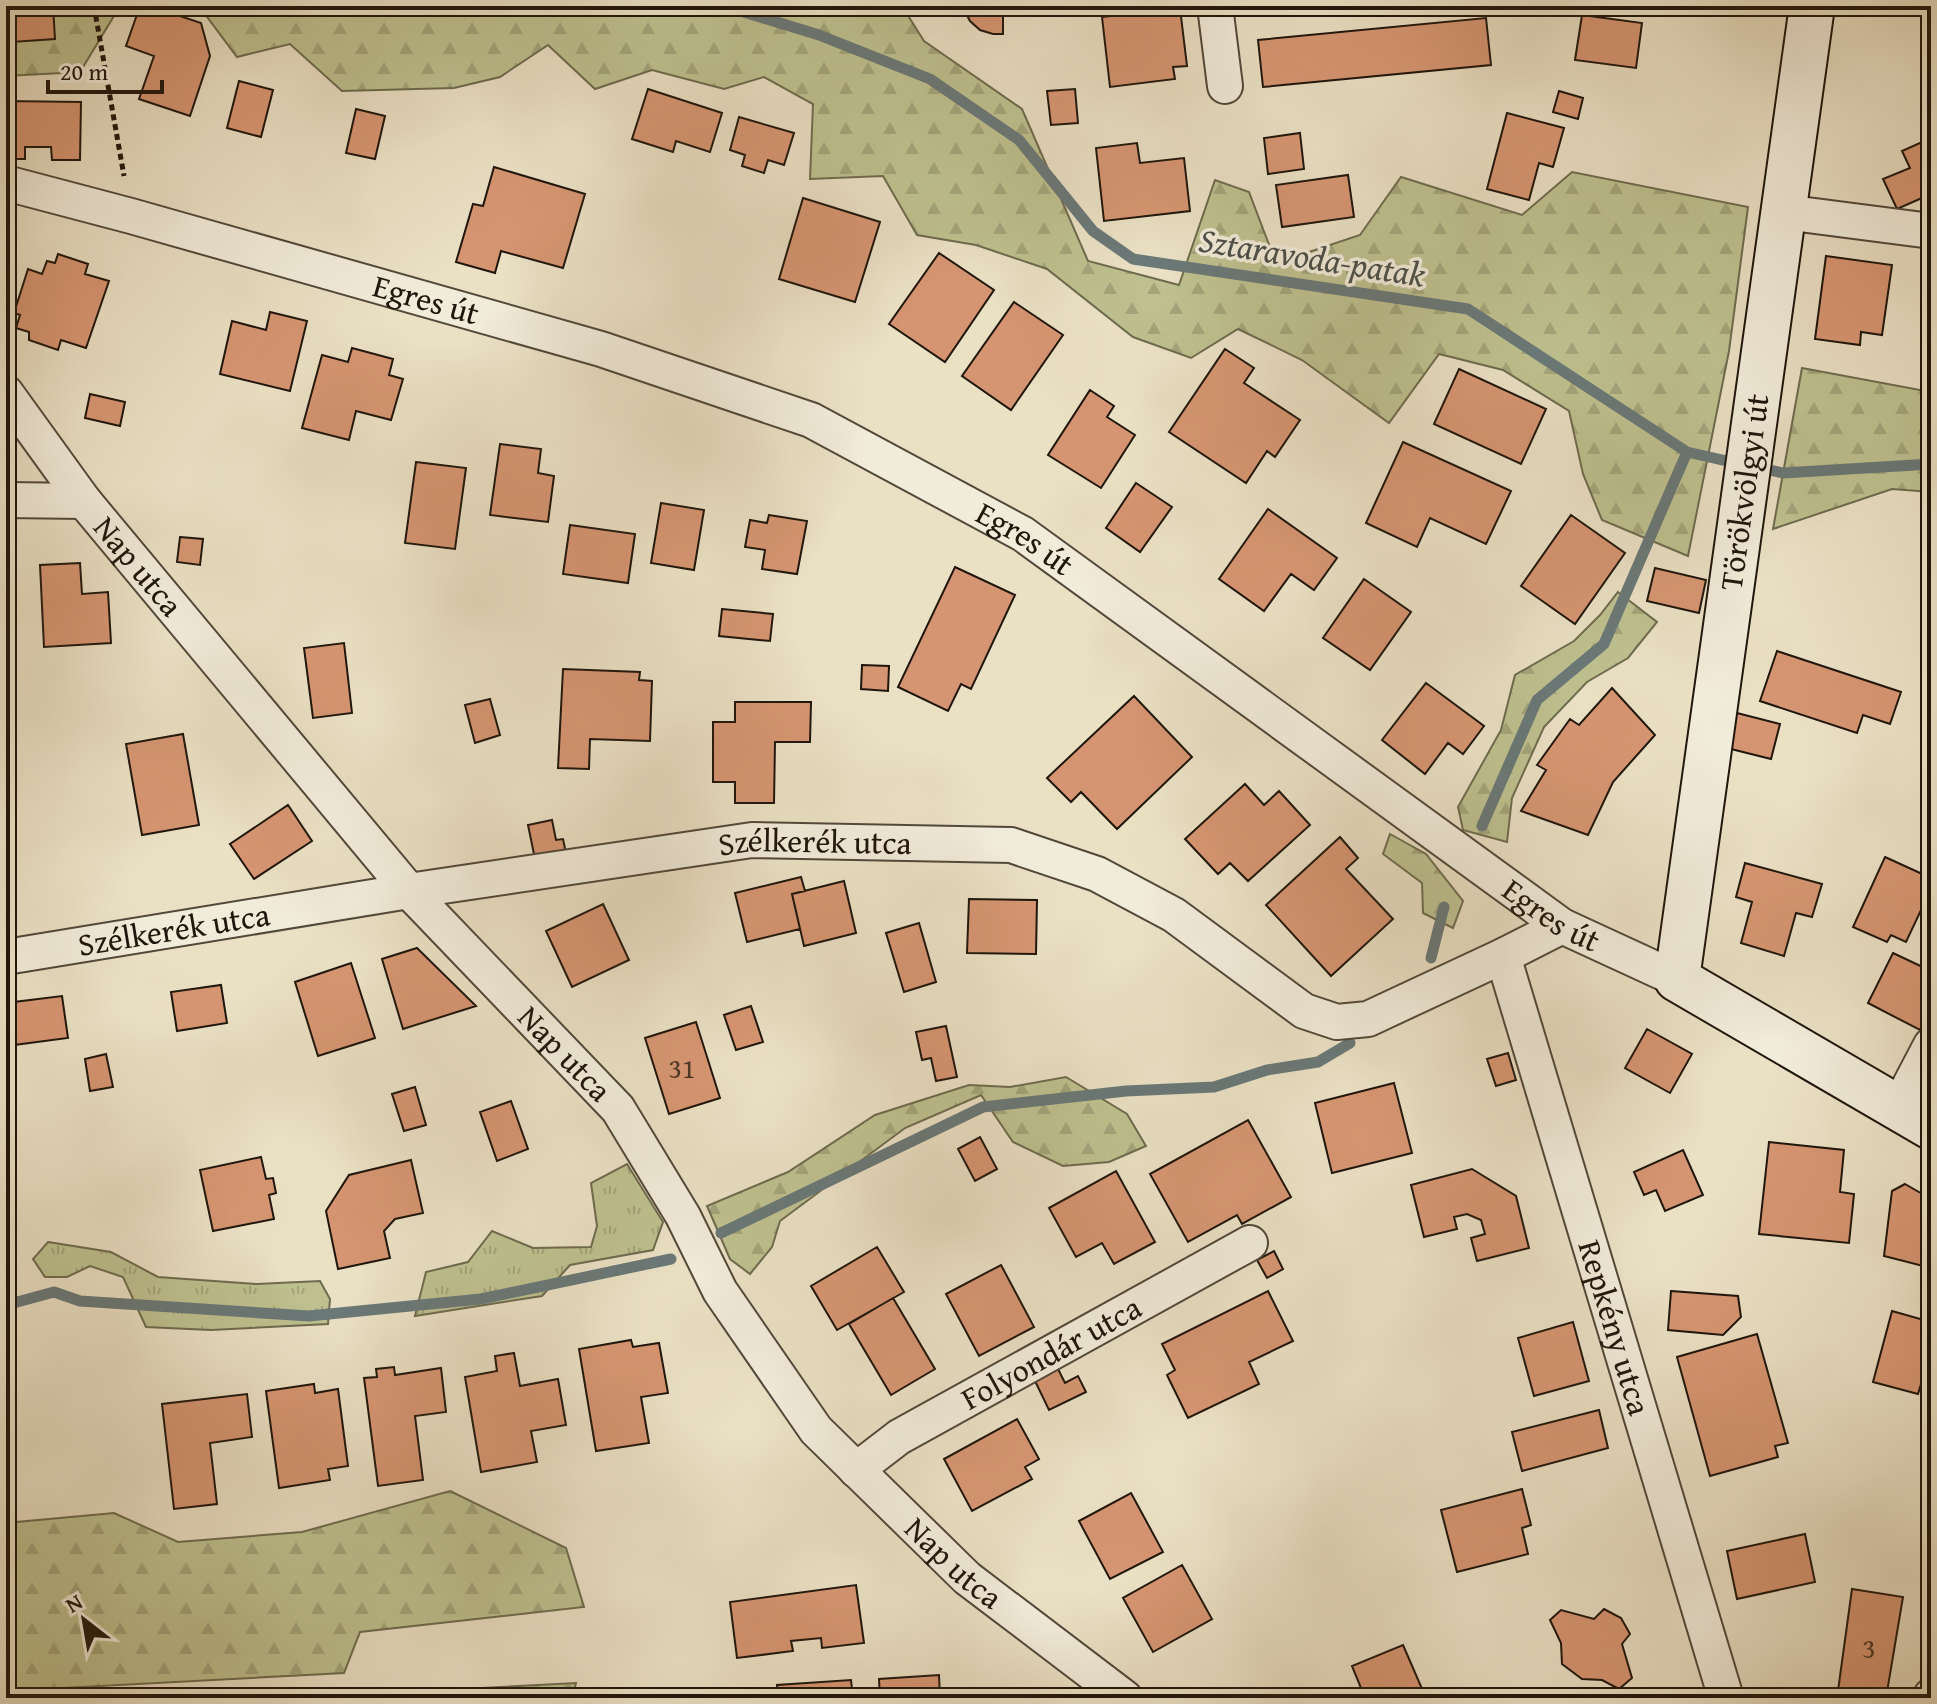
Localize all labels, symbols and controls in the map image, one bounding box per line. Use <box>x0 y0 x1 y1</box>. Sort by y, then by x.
scale bar <box>48 44 162 94</box>
text: 20 m <box>60 54 108 89</box>
water label: Sztaravoda-patak <box>1196 214 1429 299</box>
street label: Egres út <box>368 262 485 336</box>
street label: Törökvölgyi út <box>1706 391 1781 593</box>
street label: Egres út <box>968 489 1084 587</box>
street label: Nap utca <box>83 505 195 626</box>
street label: Szélkerék utca <box>715 816 912 868</box>
street label: Egres út <box>1493 866 1608 963</box>
street label: Szélkerék utca <box>74 890 273 968</box>
street label: Nap utca <box>507 994 623 1112</box>
house number: 31 <box>669 1047 695 1088</box>
street label: Repkény utca <box>1567 1234 1664 1421</box>
street label: Folyondár utca <box>952 1284 1150 1421</box>
street label: Nap utca <box>894 1505 1013 1620</box>
north arrow <box>44 1580 124 1660</box>
text: N <box>59 1585 88 1620</box>
house number: 3 <box>1862 1627 1876 1668</box>

